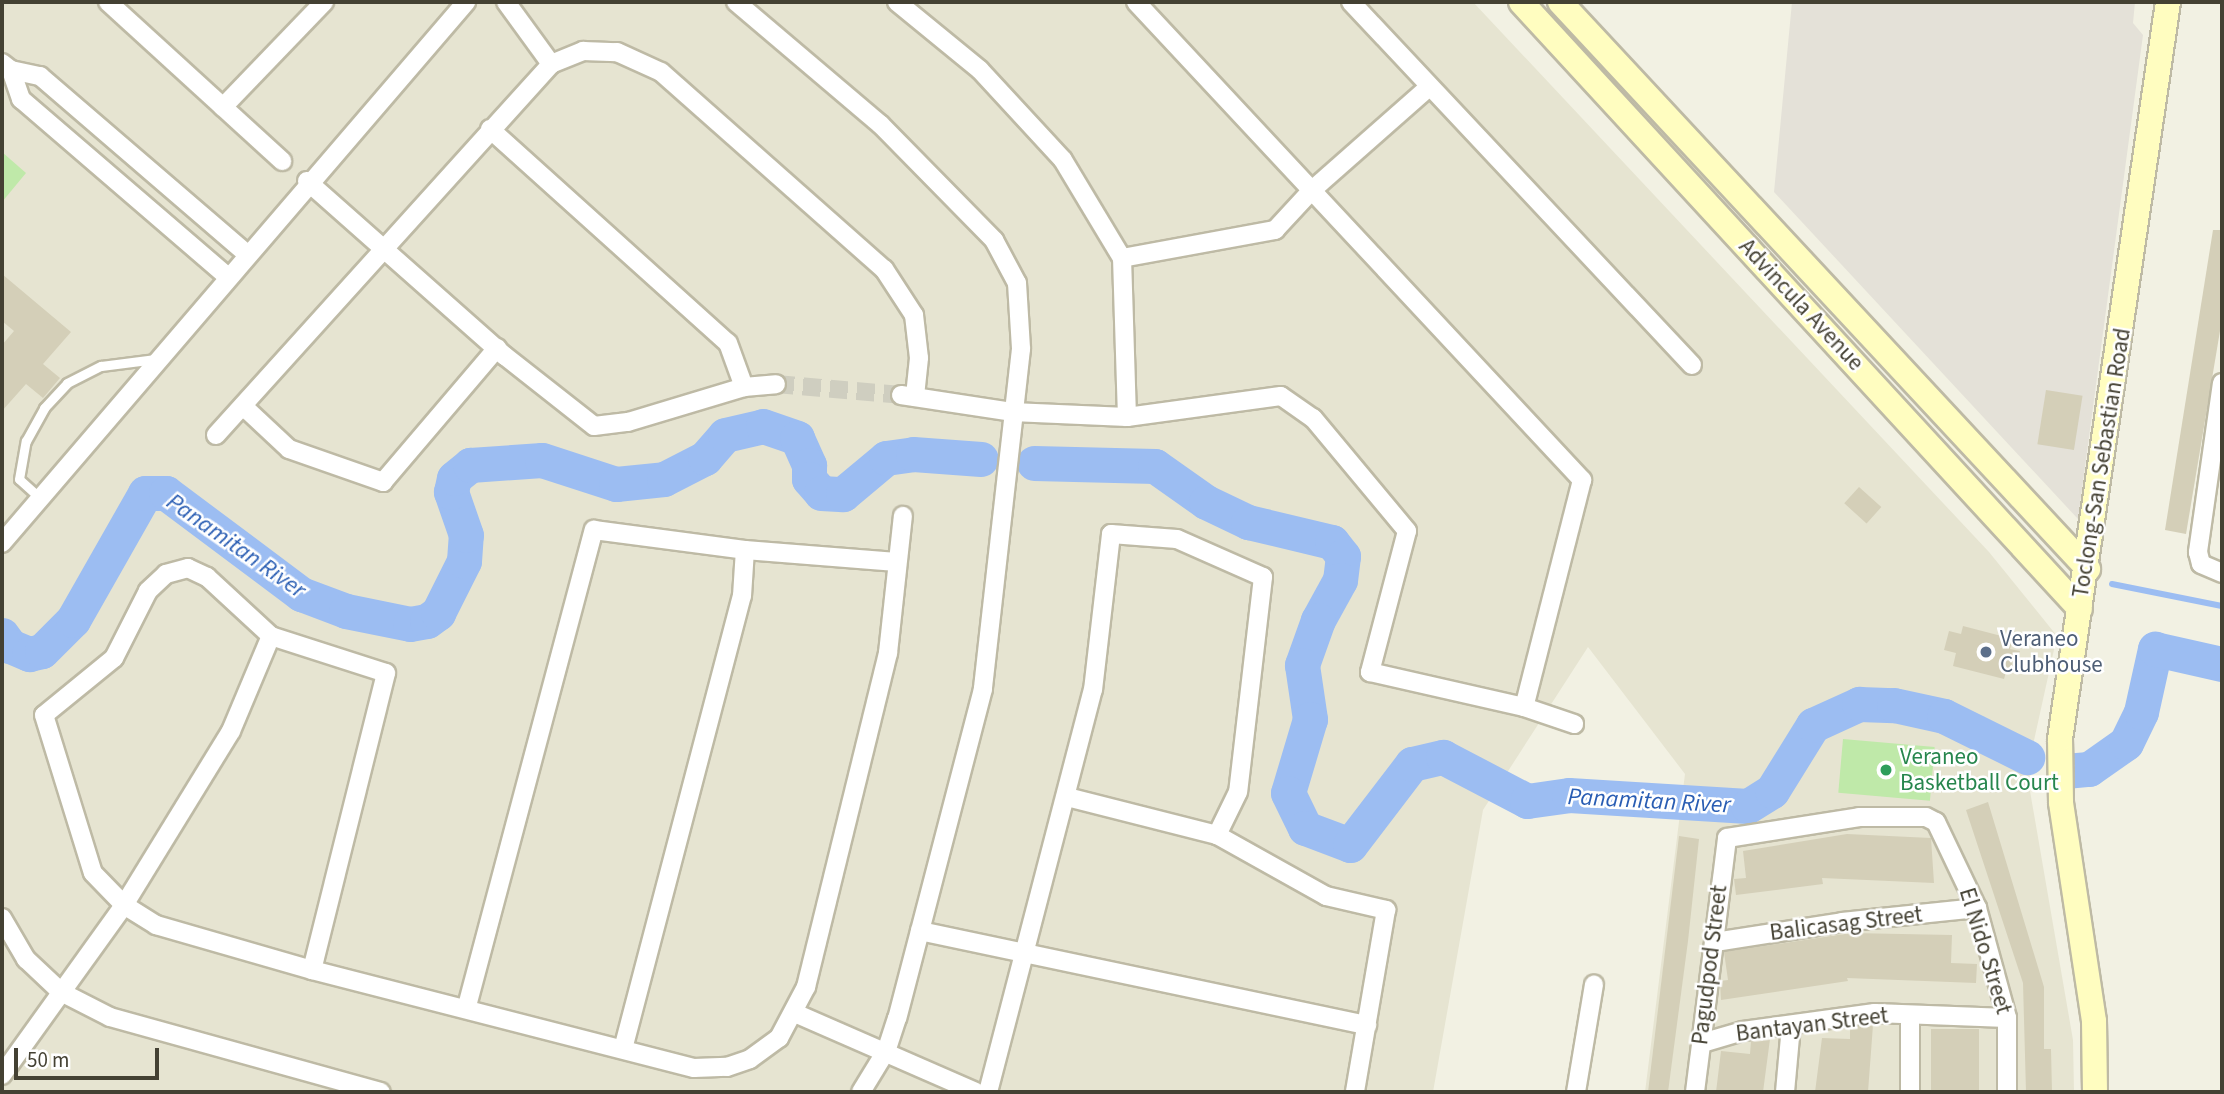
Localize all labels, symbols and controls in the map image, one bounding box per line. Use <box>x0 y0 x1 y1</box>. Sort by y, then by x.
street label: Advincula Avenue <box>1733 233 1869 377</box>
street label: Toclong-San Sebastian Road <box>2067 326 2137 600</box>
water label: Panamitan River <box>161 487 311 605</box>
place label: Veraneo Clubhouse <box>2000 625 2103 679</box>
marker: Veraneo Clubhouse <box>1978 644 1994 660</box>
place label: Veraneo Basketball Court <box>1900 743 2059 797</box>
marker: Veraneo Basketball Court <box>1878 762 1894 778</box>
water label: Panamitan River <box>1567 782 1731 820</box>
street label: Pagudpod Street <box>1687 884 1733 1046</box>
street label: El Nido Street <box>1953 885 2017 1017</box>
street label: Balicasag Street <box>1768 901 1924 947</box>
street label: Bantayan Street <box>1734 1002 1890 1048</box>
scale bar <box>18 1034 163 1078</box>
text: 50 m <box>27 1045 69 1075</box>

